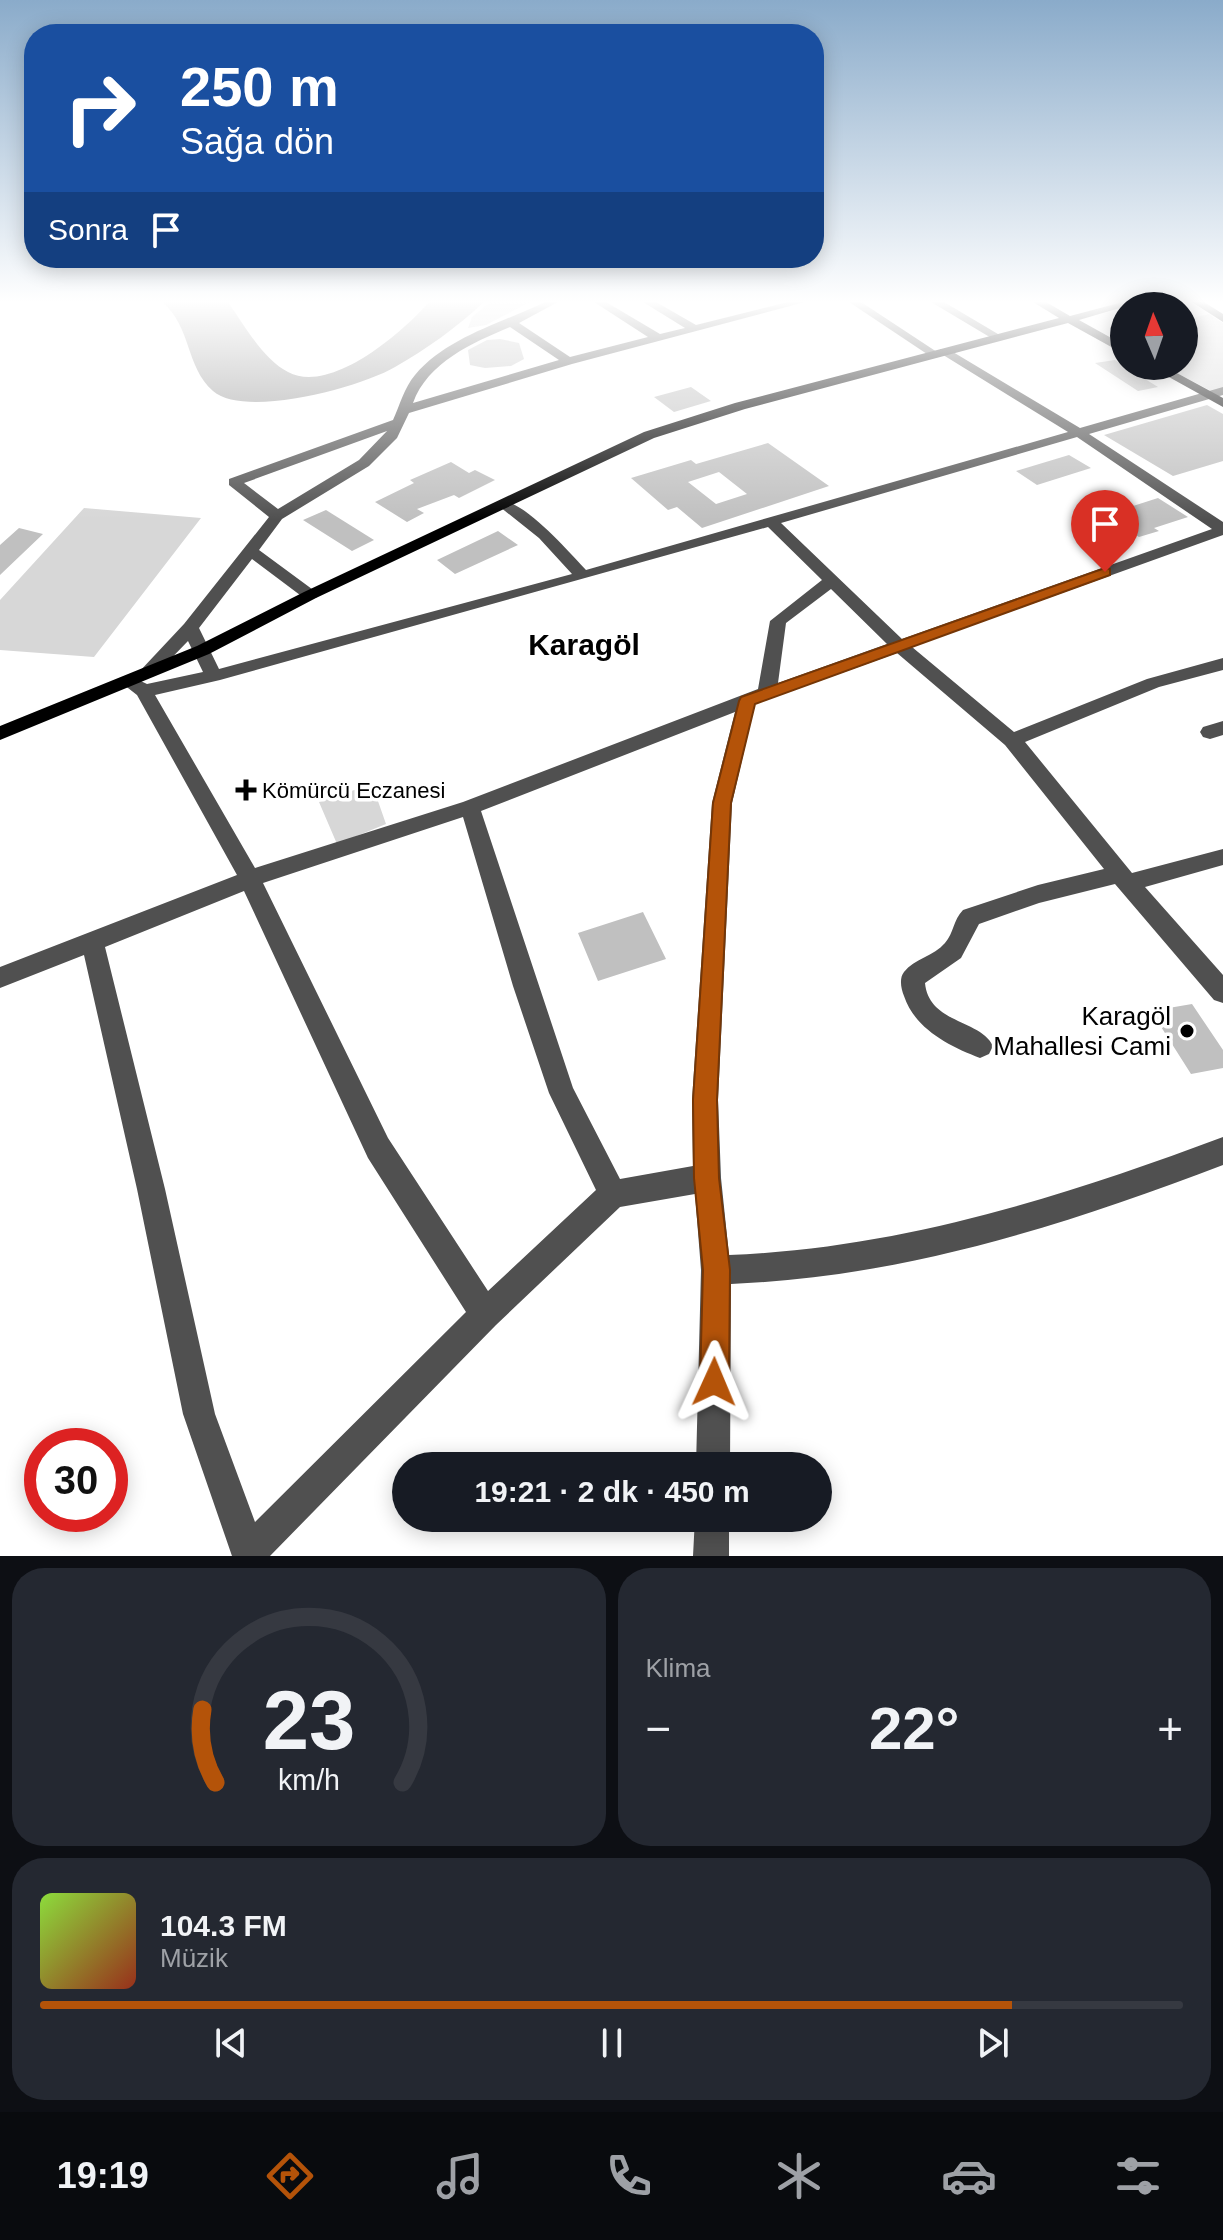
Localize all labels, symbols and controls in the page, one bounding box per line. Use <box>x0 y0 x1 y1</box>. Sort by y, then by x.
text: 250 m <box>180 55 339 118</box>
icon: right <box>48 56 152 160</box>
text: Sağa dön <box>180 121 334 162</box>
icon: arrive <box>144 208 188 252</box>
text: Sonra <box>48 213 128 246</box>
north arrow <box>1110 292 1198 380</box>
map controls <box>1110 292 1198 380</box>
pin <box>1071 490 1139 572</box>
icon: arrive <box>1083 502 1127 546</box>
district label: Karagöl <box>528 628 640 661</box>
place label: Kömürcü Eczanesi <box>262 778 445 803</box>
marker: Kömürcü Eczanesi <box>237 781 255 799</box>
place label: Karagöl Mahallesi Cami <box>993 1001 1171 1061</box>
marker: Karagöl Mahallesi Cami <box>1178 1022 1196 1040</box>
position arrow <box>672 1340 756 1424</box>
speed limit sign: 30 <box>24 1428 128 1532</box>
text: 19:21 · 2 dk · 450 m <box>474 1475 750 1508</box>
text: Klima <box>646 1653 711 1683</box>
text: 23 <box>262 1674 355 1767</box>
text: 22° <box>869 1695 960 1762</box>
text: − <box>646 1704 671 1753</box>
text: + <box>1157 1704 1183 1753</box>
text: km/h <box>278 1764 340 1796</box>
text: 104.3 FM <box>160 1909 287 1942</box>
text: Müzik <box>160 1943 228 1973</box>
icon: previous <box>209 2021 253 2065</box>
icon: pause <box>590 2021 634 2065</box>
icon: next <box>971 2021 1015 2065</box>
icon: directions <box>262 2148 318 2204</box>
icon: music <box>432 2148 488 2204</box>
icon: phone <box>601 2148 657 2204</box>
icon: climate <box>771 2148 827 2204</box>
icon: car <box>941 2148 997 2204</box>
icon: filters <box>1110 2148 1166 2204</box>
text: 19:19 <box>57 2155 149 2196</box>

